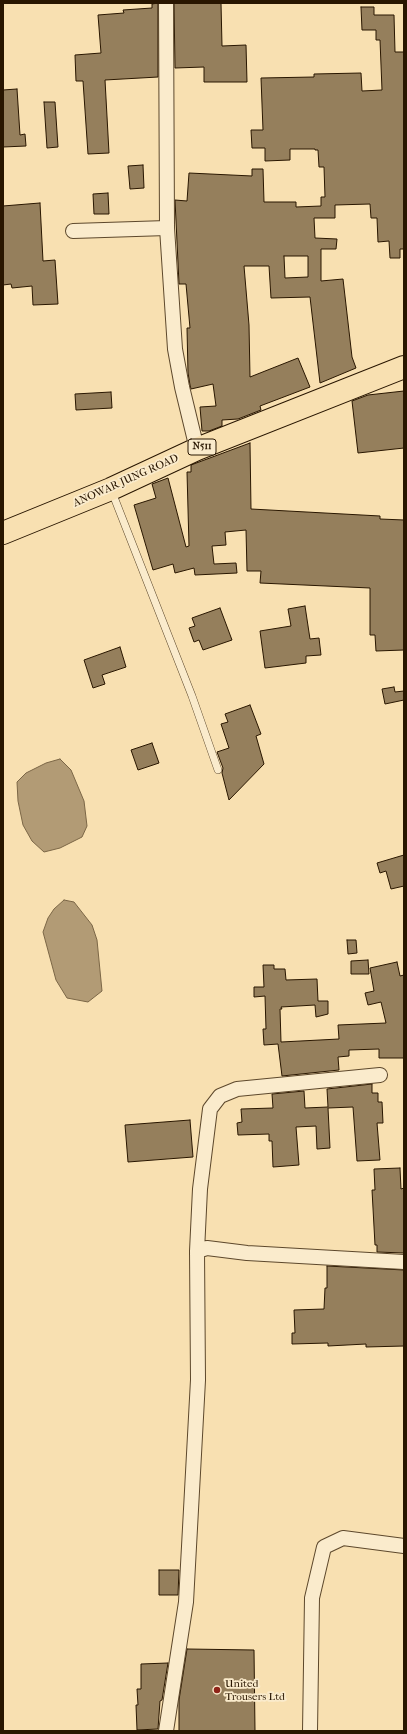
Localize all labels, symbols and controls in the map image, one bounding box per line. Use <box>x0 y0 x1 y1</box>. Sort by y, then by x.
road number: N511 <box>188 439 216 455</box>
street label: ANOWAR JUNG ROAD <box>71 452 181 510</box>
place label: United Trousers Ltd <box>225 1677 285 1703</box>
marker: United Trousers Ltd <box>212 1685 222 1695</box>

